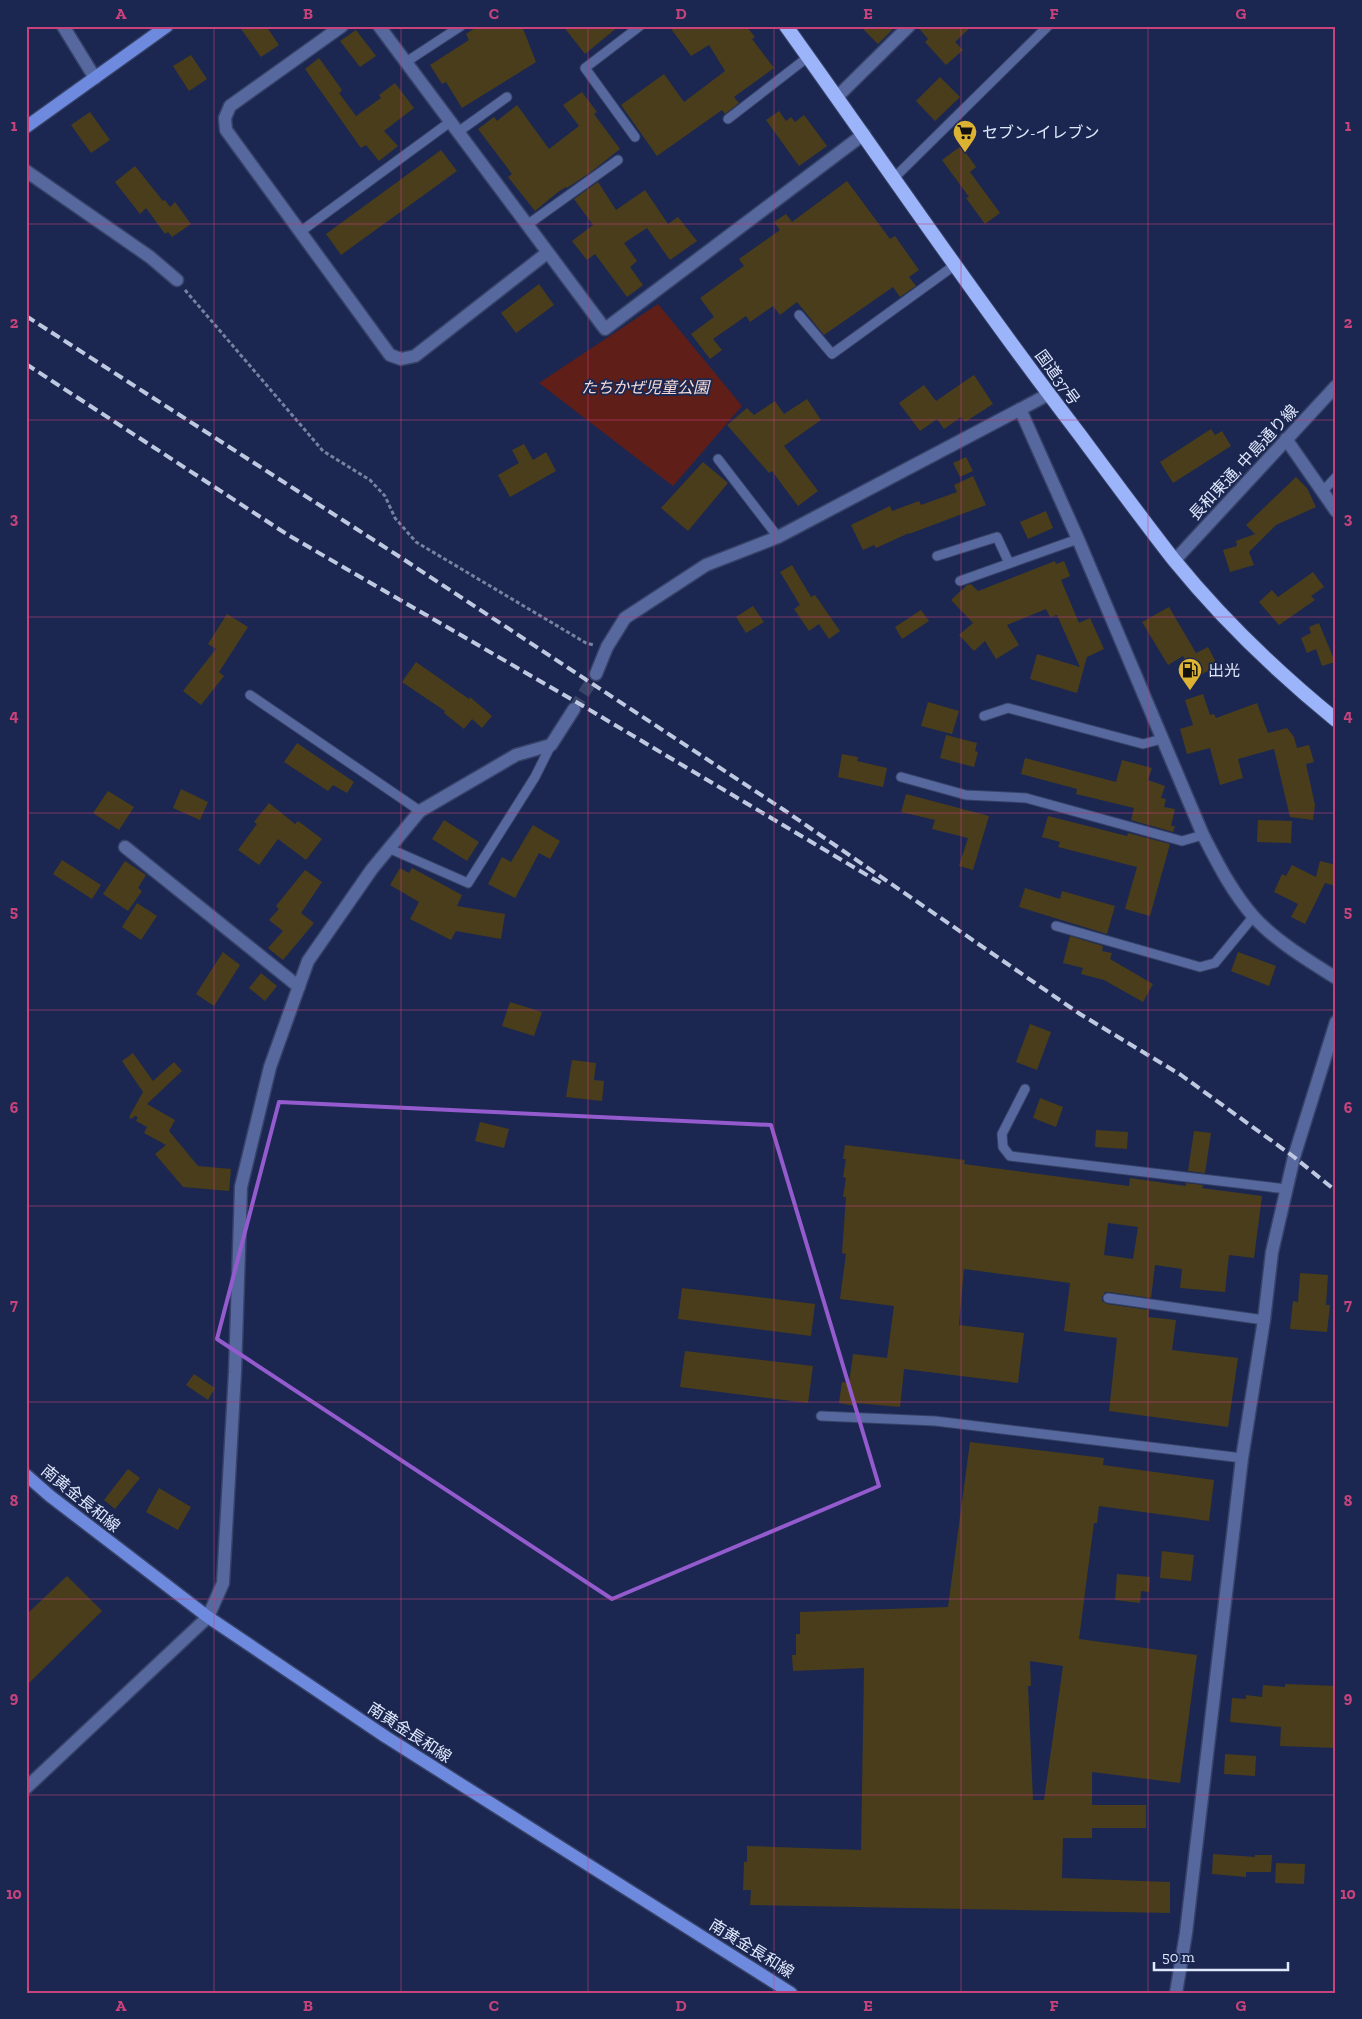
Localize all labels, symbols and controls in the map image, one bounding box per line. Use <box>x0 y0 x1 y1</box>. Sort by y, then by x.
text: A <box>116 4 127 23</box>
text: B <box>303 4 313 23</box>
text: C <box>489 4 499 23</box>
text: D <box>675 4 687 23</box>
text: E <box>863 4 873 23</box>
text: F <box>1049 4 1059 23</box>
text: G <box>1236 4 1247 23</box>
text: 1 <box>11 116 18 135</box>
text: 1 <box>1345 116 1352 135</box>
supermarket icon: セブン-イレブン <box>952 119 978 153</box>
place label: セブン-イレブン <box>982 123 1100 142</box>
text: 2 <box>10 313 19 332</box>
text: 2 <box>1344 313 1353 332</box>
street label: 国道37号 <box>1031 346 1084 409</box>
park label: たちかぜ児童公園 <box>581 378 711 397</box>
street label: 長和東通, 中島通り線 <box>1185 401 1302 524</box>
text: 3 <box>10 509 19 528</box>
text: 3 <box>1344 509 1353 528</box>
fuel station icon: 出光 <box>1177 657 1203 691</box>
place label: 出光 <box>1208 661 1240 680</box>
text: 4 <box>9 706 19 725</box>
text: 4 <box>1343 706 1353 725</box>
text: 5 <box>10 902 18 921</box>
text: 5 <box>1344 902 1352 921</box>
text: 6 <box>10 1098 19 1117</box>
text: 6 <box>1344 1098 1353 1117</box>
text: 7 <box>10 1295 18 1314</box>
text: 7 <box>1344 1295 1352 1314</box>
street label: 南黄金長和線 <box>37 1461 124 1536</box>
text: 8 <box>10 1491 19 1510</box>
text: 8 <box>1344 1491 1353 1510</box>
text: 9 <box>10 1688 19 1707</box>
text: 9 <box>1344 1688 1353 1707</box>
street label: 南黄金長和線 <box>364 1698 455 1767</box>
text: 10 <box>6 1884 22 1903</box>
text: 10 <box>1340 1884 1356 1903</box>
street label: 南黄金長和線 <box>706 1915 797 1982</box>
scale bar <box>1154 1939 1288 1971</box>
text: 50 m <box>1162 1948 1195 1966</box>
text: A <box>116 1996 127 2015</box>
text: B <box>303 1996 313 2015</box>
text: C <box>489 1996 499 2015</box>
text: D <box>675 1996 687 2015</box>
text: E <box>863 1996 873 2015</box>
text: F <box>1049 1996 1059 2015</box>
text: G <box>1236 1996 1247 2015</box>

